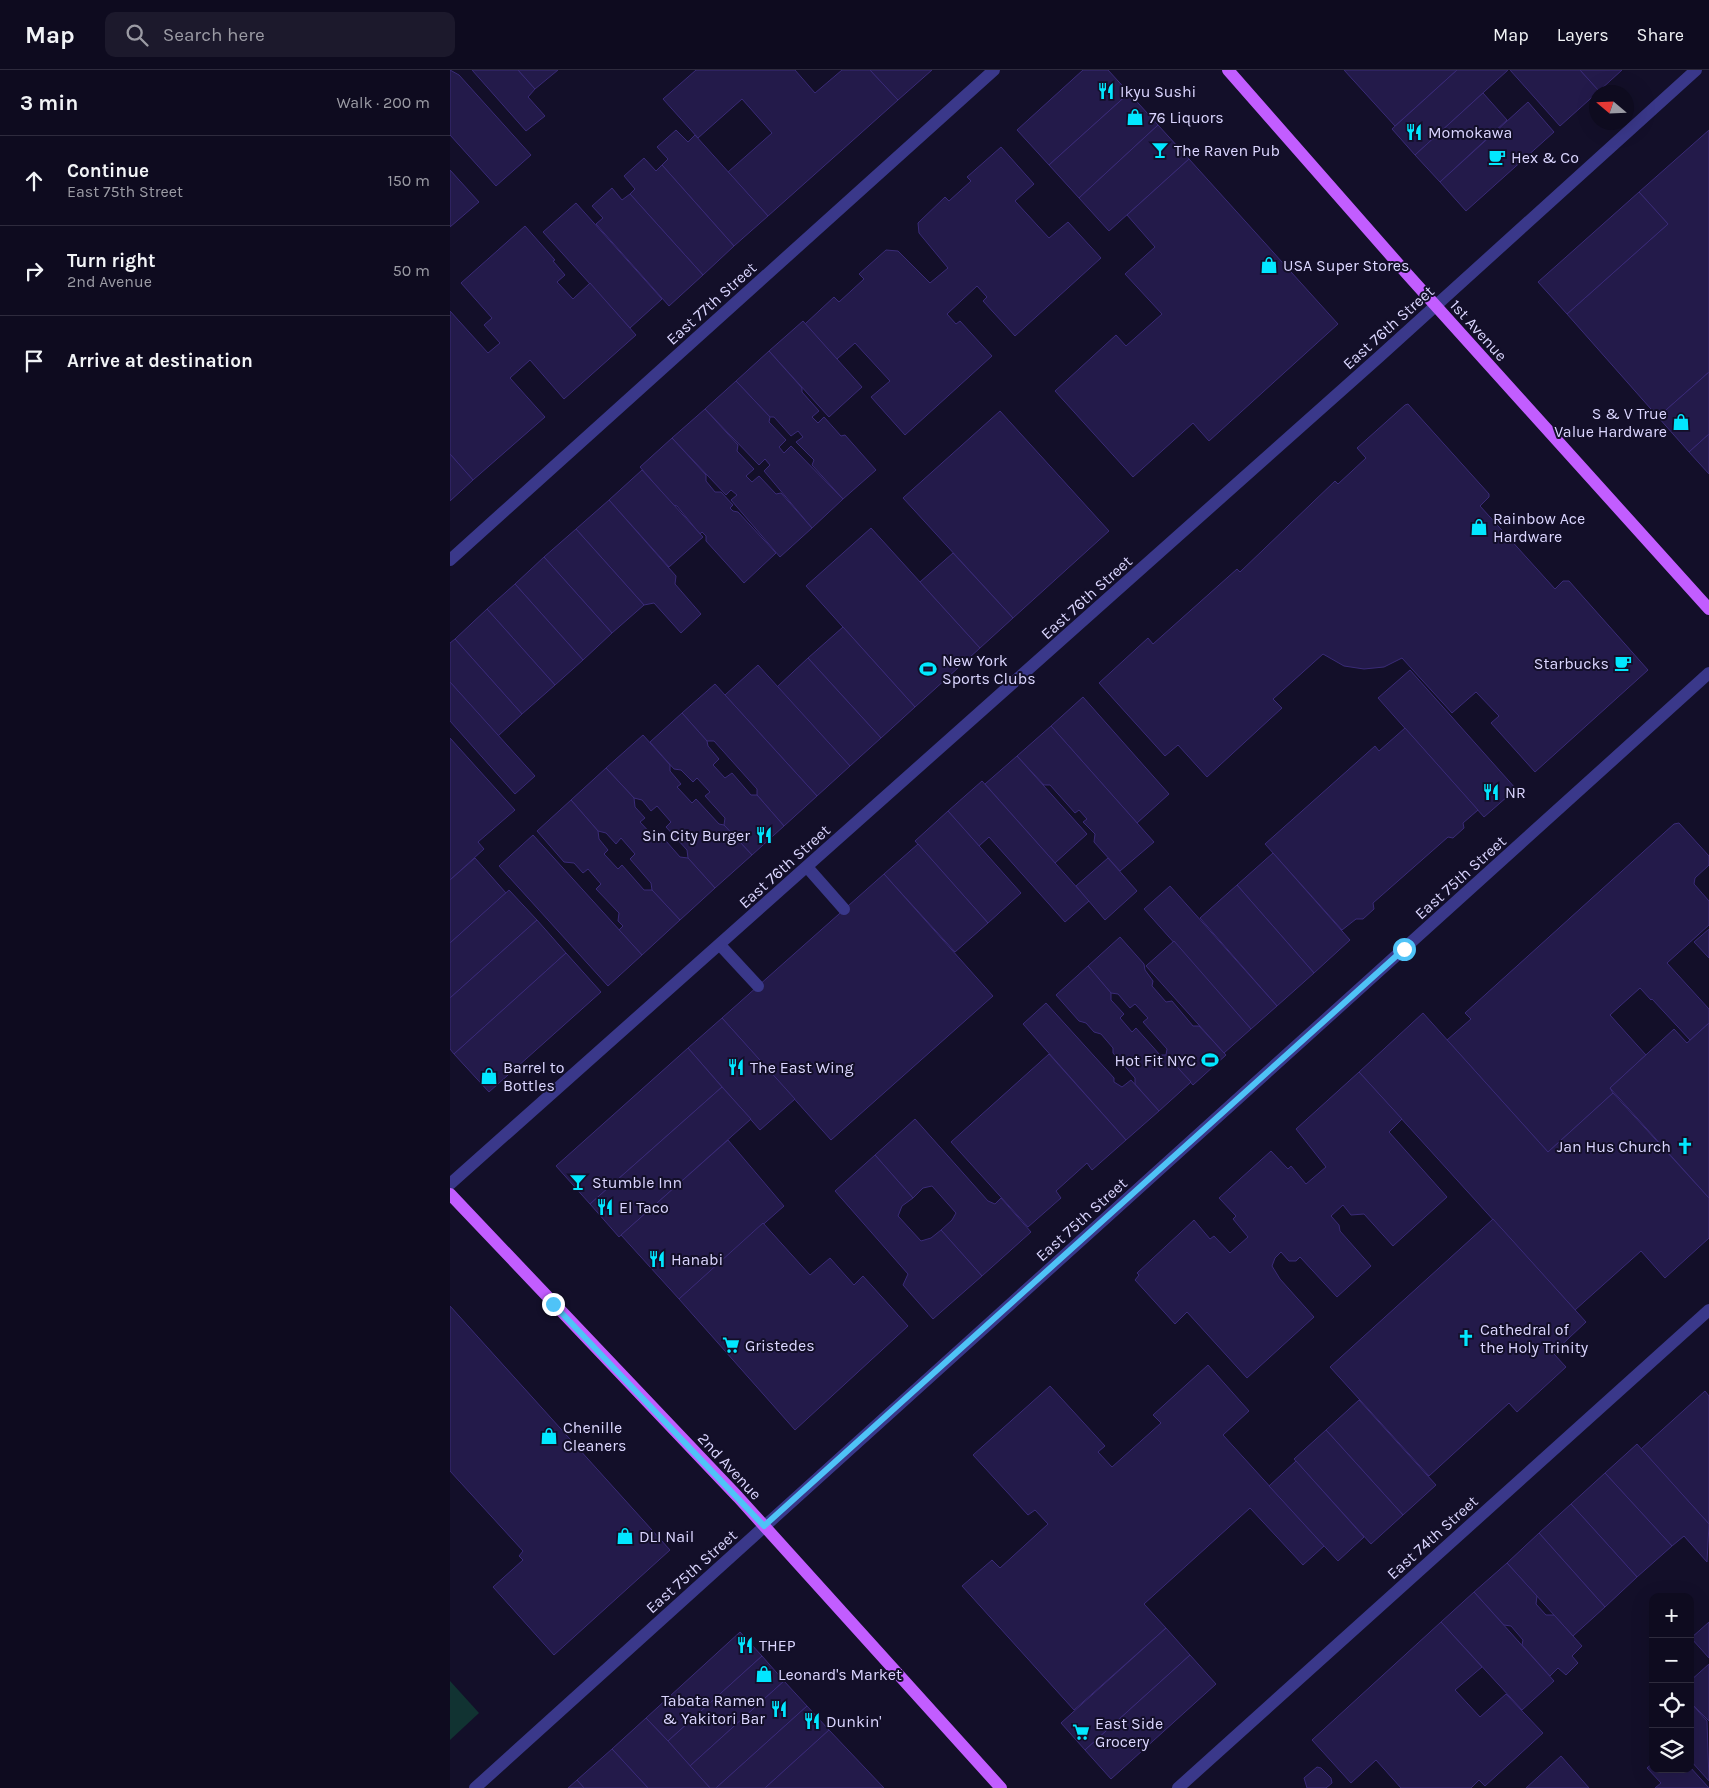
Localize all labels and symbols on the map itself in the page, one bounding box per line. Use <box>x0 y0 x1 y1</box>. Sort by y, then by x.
restaurant icon: Ikyu Sushi <box>1096 81 1116 101</box>
place label: Ikyu Sushi <box>1120 82 1196 101</box>
north arrow <box>1589 85 1634 130</box>
shop icon: 76 Liquors <box>1125 107 1145 127</box>
place label: 76 Liquors <box>1149 108 1224 127</box>
restaurant icon: Momokawa <box>1404 122 1424 142</box>
place label: Momokawa <box>1428 123 1512 142</box>
bar icon: The Raven Pub <box>1150 140 1170 160</box>
place label: The Raven Pub <box>1174 141 1280 160</box>
cafe icon: Hex & Co <box>1487 147 1507 167</box>
place label: Hex & Co <box>1511 148 1579 167</box>
shop icon: USA Super Stores <box>1259 255 1279 275</box>
place label: USA Super Stores <box>1283 256 1409 275</box>
street label: East 77th Street <box>662 258 760 349</box>
street label: East 76th Street <box>1339 281 1438 373</box>
street label: 1st Avenue <box>1446 296 1511 365</box>
place label: S & V True Value Hardware <box>1554 404 1667 441</box>
shop icon: S & V True Value Hardware <box>1671 412 1691 432</box>
place label: Rainbow Ace Hardware <box>1493 509 1585 546</box>
shop icon: Rainbow Ace Hardware <box>1469 517 1489 537</box>
street label: East 76th Street <box>1037 551 1136 643</box>
place label: New York Sports Clubs <box>942 651 1036 688</box>
cafe icon: Starbucks <box>1613 653 1633 673</box>
place label: Starbucks <box>1534 654 1609 673</box>
sports icon: New York Sports Clubs <box>918 659 938 679</box>
restaurant icon: NR <box>1481 782 1501 802</box>
place label: NR <box>1505 783 1526 802</box>
street label: East 76th Street <box>735 820 834 912</box>
restaurant icon: Sin City Burger <box>754 825 774 845</box>
place label: Sin City Burger <box>642 826 750 845</box>
street label: East 75th Street <box>1411 832 1510 923</box>
route start <box>1393 938 1416 961</box>
sports icon: Hot Fit NYC <box>1200 1050 1220 1070</box>
place label: Hot Fit NYC <box>1115 1051 1196 1070</box>
restaurant icon: The East Wing <box>726 1057 746 1077</box>
place label: Barrel to Bottles <box>503 1058 565 1095</box>
place label: The East Wing <box>750 1058 853 1077</box>
shop icon: Barrel to Bottles <box>479 1066 499 1086</box>
church icon: Jan Hus Church <box>1675 1136 1695 1156</box>
place label: Jan Hus Church <box>1557 1137 1671 1156</box>
bar icon: Stumble Inn <box>568 1172 588 1192</box>
place label: Stumble Inn <box>592 1173 682 1192</box>
street label: East 75th Street <box>1032 1174 1131 1265</box>
restaurant icon: El Taco <box>595 1197 615 1217</box>
place label: El Taco <box>619 1198 669 1217</box>
restaurant icon: Hanabi <box>647 1249 667 1269</box>
place label: Hanabi <box>671 1250 723 1269</box>
route end <box>542 1293 565 1316</box>
place label: Cathedral of the Holy Trinity <box>1480 1320 1589 1357</box>
church icon: Cathedral of the Holy Trinity <box>1456 1328 1476 1348</box>
supermarket icon: Gristedes <box>721 1335 741 1355</box>
place label: Gristedes <box>745 1336 815 1355</box>
place label: Chenille Cleaners <box>563 1418 626 1455</box>
shop icon: Chenille Cleaners <box>539 1426 559 1446</box>
street label: 2nd Avenue <box>694 1429 766 1504</box>
street label: East 74th Street <box>1383 1492 1482 1583</box>
shop icon: DLI Nail <box>615 1526 635 1546</box>
street label: East 75th Street <box>642 1526 741 1617</box>
place label: DLI Nail <box>639 1527 694 1546</box>
restaurant icon: THEP <box>735 1635 755 1655</box>
place label: THEP <box>759 1636 796 1655</box>
shop icon: Leonard's Market <box>754 1664 774 1684</box>
place label: Leonard's Market <box>778 1665 902 1684</box>
place label: Tabata Ramen & Yakitori Bar <box>661 1691 765 1728</box>
restaurant icon: Tabata Ramen & Yakitori Bar <box>769 1699 789 1719</box>
restaurant icon: Dunkin' <box>802 1711 822 1731</box>
place label: Dunkin' <box>826 1712 882 1731</box>
place label: East Side Grocery <box>1095 1714 1163 1751</box>
supermarket icon: East Side Grocery <box>1071 1722 1091 1742</box>

